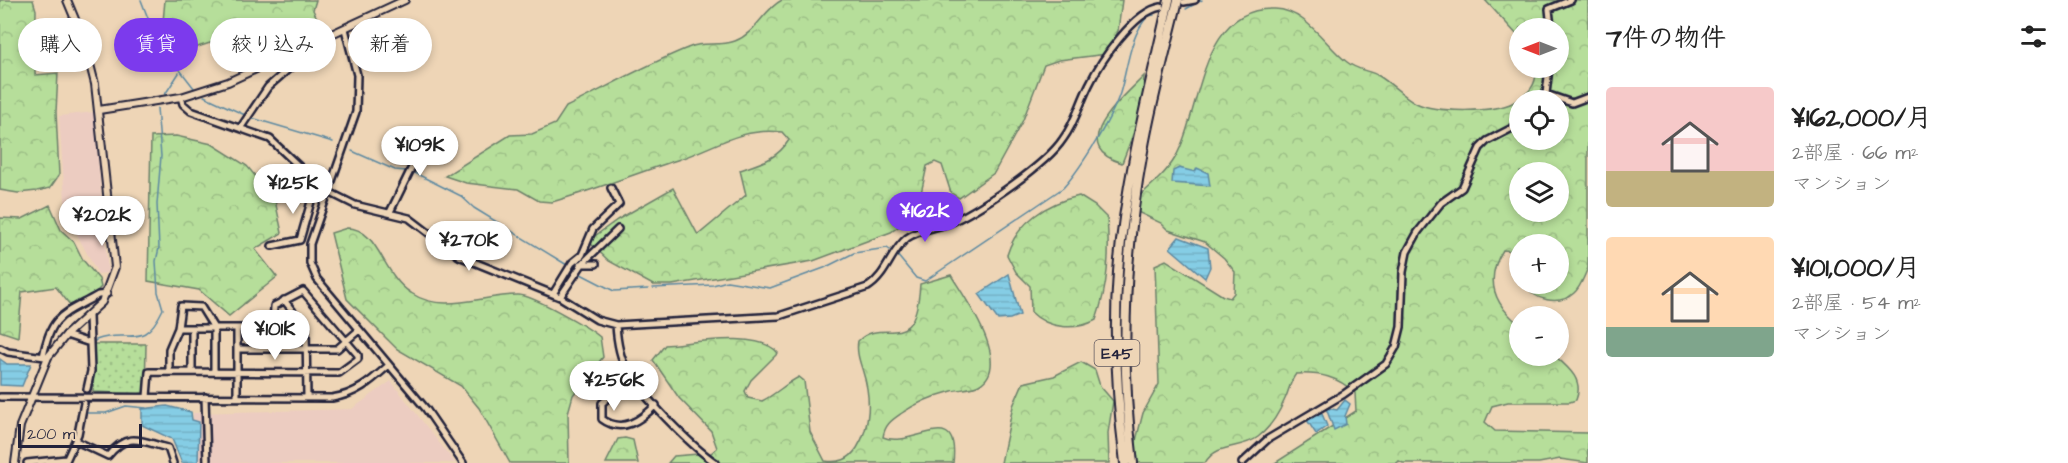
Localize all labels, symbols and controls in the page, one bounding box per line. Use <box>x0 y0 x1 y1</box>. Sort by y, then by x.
chip: 購入 <box>18 18 102 72</box>
chip: 賃貸 <box>114 18 198 72</box>
chip: 絞り込み <box>210 18 336 72</box>
chip: 新着 <box>348 18 432 72</box>
north arrow <box>1509 18 1569 78</box>
map controls <box>1509 18 1569 366</box>
text: 7件の物件 <box>1606 20 1726 56</box>
icon: filters <box>2017 20 2050 53</box>
button: locate <box>1509 90 1569 150</box>
text: ¥162,000/月 <box>1792 100 1932 136</box>
icon: home <box>1654 111 1726 183</box>
pin: ¥109K <box>378 126 462 177</box>
text: ¥109K <box>395 131 445 159</box>
text: 2部屋 · 66 m² <box>1792 139 1918 167</box>
button: layers <box>1509 162 1569 222</box>
pin: ¥125K <box>251 164 335 215</box>
text: ¥125K <box>268 169 318 197</box>
text: マンション <box>1792 170 1891 198</box>
pin: ¥162K <box>883 192 967 243</box>
pin: ¥202K <box>60 196 144 247</box>
text: ¥162K <box>900 197 950 225</box>
text: ¥202K <box>73 201 131 229</box>
pin: ¥270K <box>427 221 511 272</box>
text: ¥270K <box>439 226 499 254</box>
button: + <box>1509 234 1569 294</box>
text: ¥101,000/月 <box>1792 250 1921 286</box>
icon: home <box>1654 261 1726 333</box>
text: 2部屋 · 54 m² <box>1792 289 1921 317</box>
button: − <box>1509 306 1569 366</box>
pin: ¥101K <box>233 310 317 361</box>
text: ¥101K <box>255 315 295 343</box>
text: マンション <box>1792 320 1891 348</box>
road number: E45 <box>1094 340 1140 366</box>
pin: ¥256K <box>572 361 656 412</box>
text: ¥256K <box>584 366 644 394</box>
scale bar <box>18 421 142 448</box>
text: 200 m <box>27 423 75 445</box>

